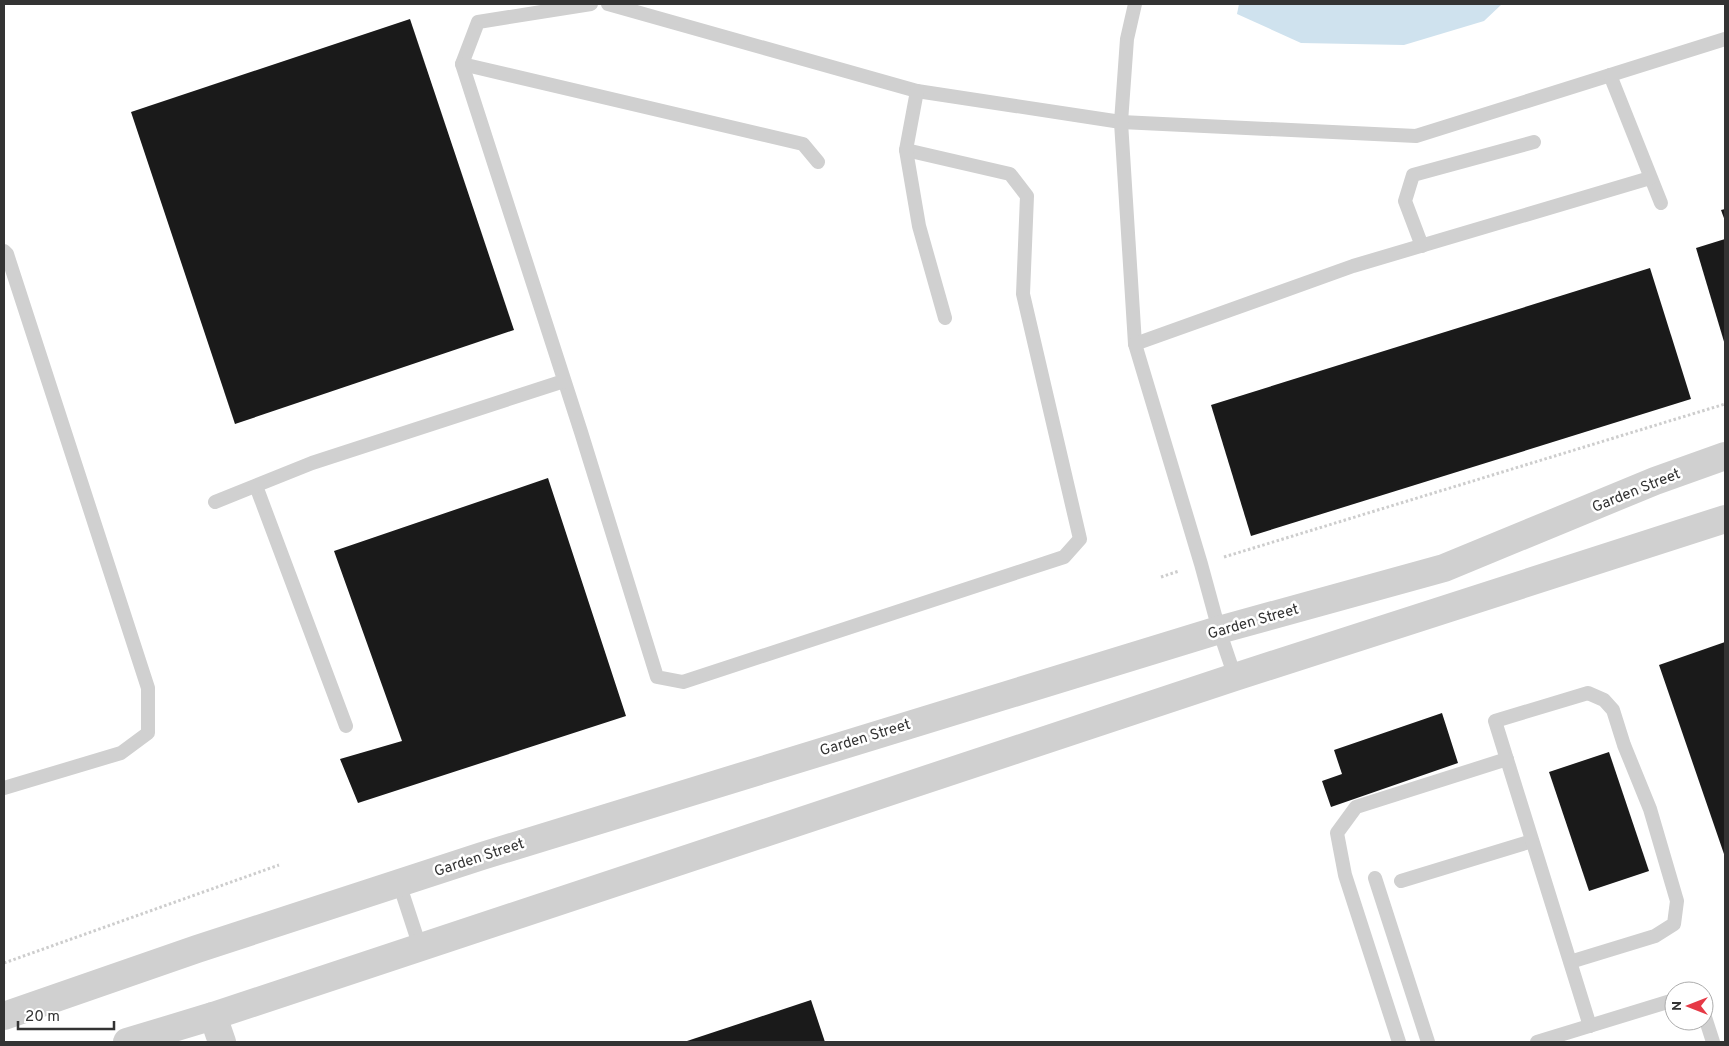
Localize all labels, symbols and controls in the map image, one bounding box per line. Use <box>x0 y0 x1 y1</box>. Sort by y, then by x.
street label: Garden Street <box>1590 465 1684 518</box>
street label: Garden Street <box>1206 600 1301 644</box>
street label: Garden Street <box>818 716 913 761</box>
street label: Garden Street <box>432 835 527 882</box>
north arrow <box>1664 981 1714 1031</box>
scale bar <box>18 998 114 1030</box>
text: N <box>1669 1001 1686 1011</box>
text: 20 m <box>25 1008 60 1027</box>

